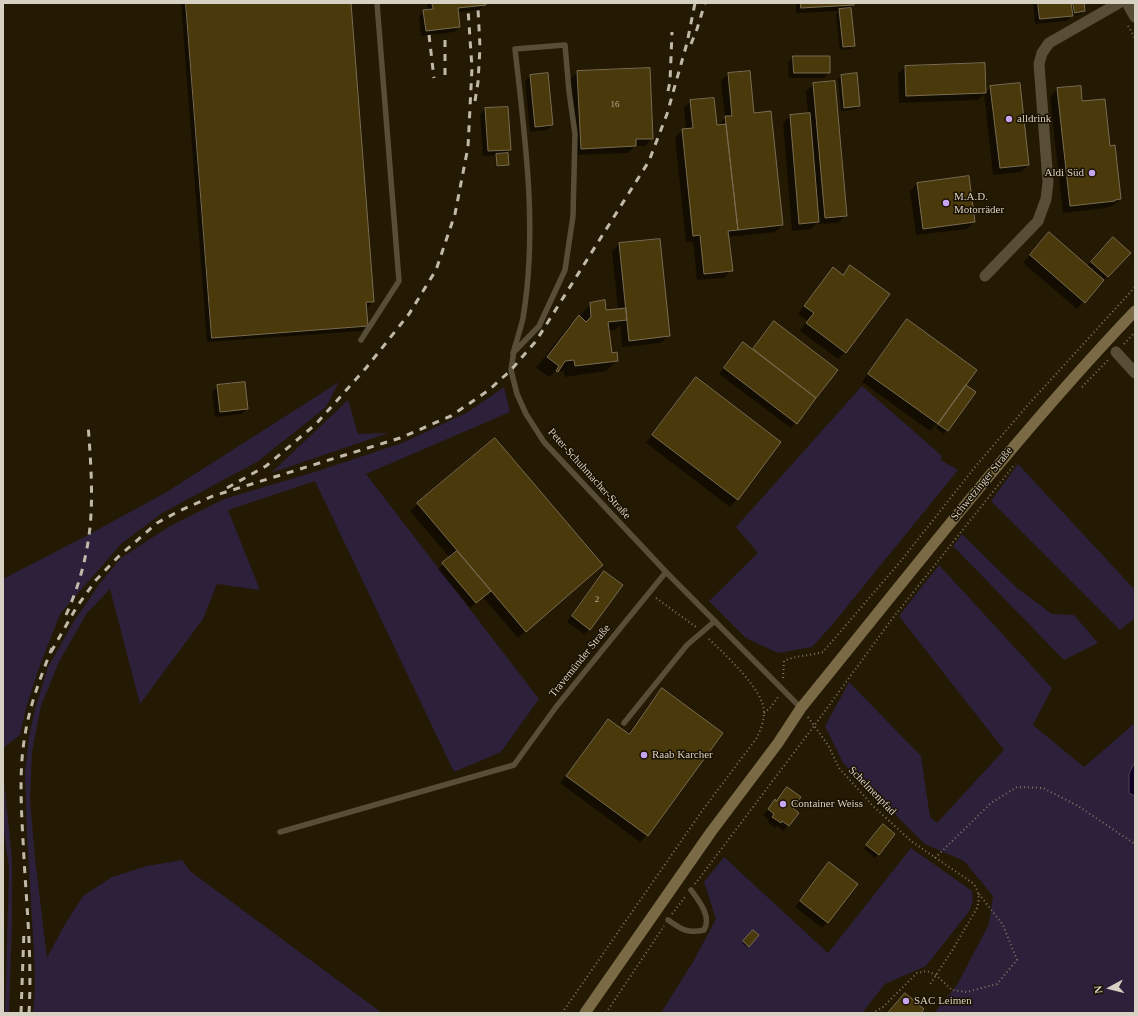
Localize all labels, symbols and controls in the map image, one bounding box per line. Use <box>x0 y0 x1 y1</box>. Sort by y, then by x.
house number: 16 <box>610 100 620 110</box>
place label: alldrink <box>1017 112 1051 126</box>
marker: alldrink <box>1004 114 1014 124</box>
place label: Aldi Süd <box>1045 166 1084 180</box>
marker: Aldi Süd <box>1087 168 1097 178</box>
place label: M.A.D. Motorräder <box>954 190 1004 216</box>
marker: M.A.D. Motorräder <box>941 198 951 208</box>
street label: Peter-Schuhmacher-Straße <box>545 426 633 522</box>
street label: Schwetzinger Straße <box>948 445 1016 523</box>
house number: 2 <box>595 595 599 605</box>
street label: Travemünder Straße <box>547 622 613 700</box>
place label: Raab Karcher <box>652 748 713 762</box>
marker: Raab Karcher <box>639 750 649 760</box>
street label: Schelmenpfad <box>845 764 899 818</box>
place label: Container Weiss <box>791 797 863 811</box>
marker: Container Weiss <box>778 799 788 809</box>
north arrow <box>1090 968 1130 1008</box>
text: N <box>1092 985 1105 994</box>
place label: SAC Leimen <box>914 994 972 1008</box>
marker: SAC Leimen <box>901 996 911 1006</box>

